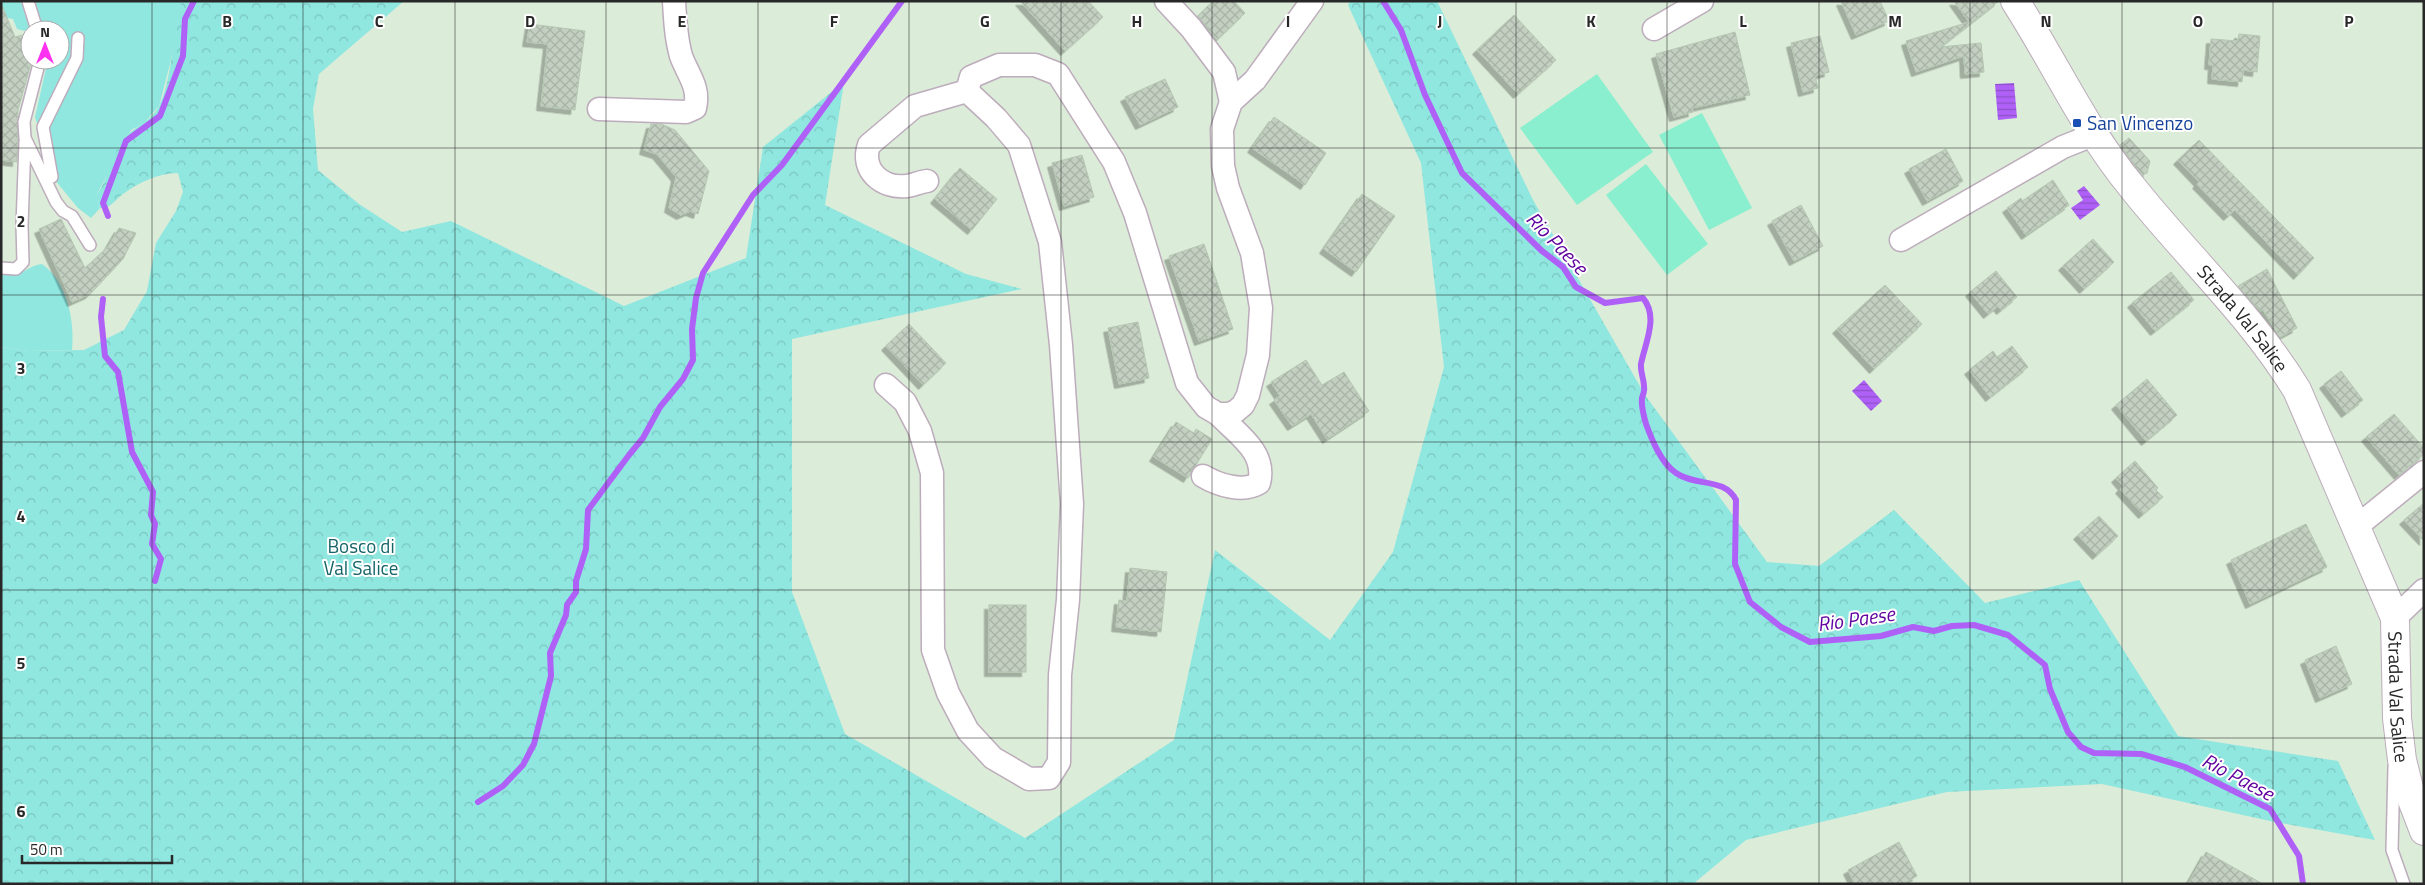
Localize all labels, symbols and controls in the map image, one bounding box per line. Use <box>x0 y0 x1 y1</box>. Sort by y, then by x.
text: B <box>222 9 232 33</box>
text: C <box>375 9 384 33</box>
text: D <box>525 9 535 33</box>
text: E <box>678 9 687 33</box>
text: F <box>830 9 839 33</box>
text: G <box>980 9 990 33</box>
text: H <box>1132 9 1142 33</box>
text: I <box>1286 9 1290 33</box>
text: J <box>1438 9 1442 33</box>
text: K <box>1586 9 1596 33</box>
text: L <box>1739 9 1747 33</box>
text: M <box>1888 9 1902 33</box>
text: N <box>2040 9 2052 33</box>
text: O <box>2193 9 2203 33</box>
text: P <box>2344 9 2354 33</box>
north arrow <box>20 20 70 70</box>
text: N <box>40 21 50 42</box>
place label: San Vincenzo <box>2087 108 2193 137</box>
marker: San Vincenzo <box>2071 117 2083 129</box>
water label: Rio Paese <box>1519 204 1597 283</box>
text: 2 <box>17 209 25 233</box>
street label: Strada Val Salice <box>2191 258 2296 378</box>
text: 3 <box>17 356 25 380</box>
text: 4 <box>17 504 26 528</box>
park label: Bosco di Val Salice <box>324 531 398 582</box>
water label: Rio Paese <box>1815 598 1898 639</box>
street label: Strada Val Salice <box>2381 631 2417 764</box>
text: 5 <box>17 651 26 675</box>
water label: Rio Paese <box>2197 745 2281 809</box>
text: 6 <box>17 799 26 823</box>
scale bar <box>22 832 172 864</box>
text: 50 m <box>30 838 63 861</box>

